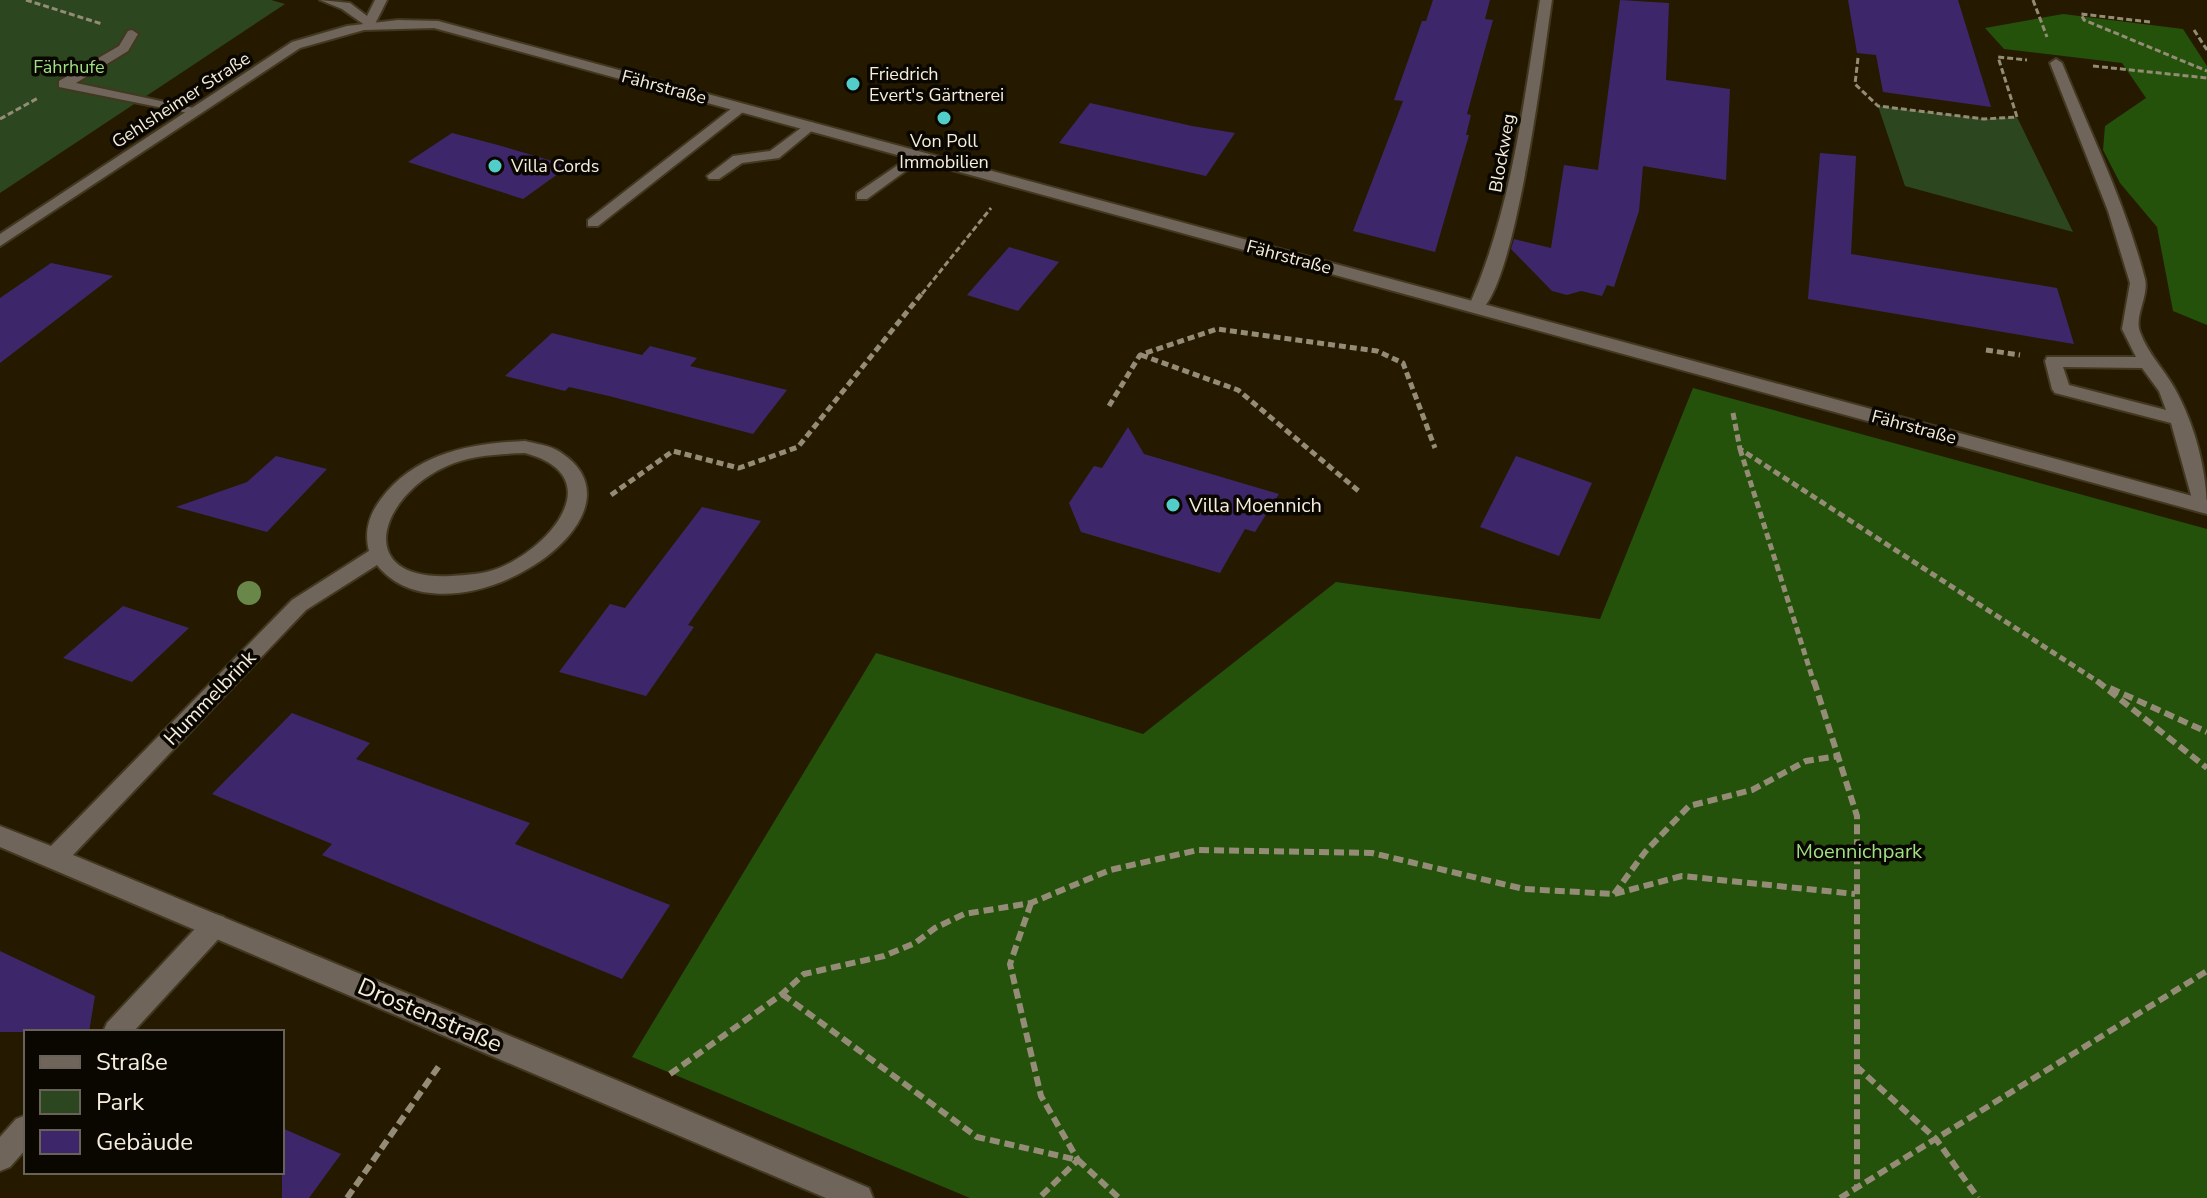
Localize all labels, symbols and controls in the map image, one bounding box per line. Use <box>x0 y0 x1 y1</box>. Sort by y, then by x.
street label: Gehlsheimer Straße <box>107 46 255 154</box>
park label: Fährhufe <box>33 55 105 79</box>
place label: Friedrich Evert's Gärtnerei <box>869 62 1004 107</box>
street label: Fährstraße <box>619 64 709 110</box>
marker: Friedrich Evert's Gärtnerei <box>844 75 862 93</box>
marker: Von Poll Immobilien <box>935 109 953 127</box>
street label: Blockweg <box>1483 112 1521 194</box>
place label: Von Poll Immobilien <box>899 129 989 174</box>
place label: Villa Cords <box>510 154 599 178</box>
marker: Villa Cords <box>486 157 504 175</box>
street label: Fährstraße <box>1244 234 1334 280</box>
street label: Fährstraße <box>1869 404 1959 450</box>
place label: Villa Moennich <box>1188 492 1322 519</box>
marker: Villa Moennich <box>1164 496 1182 514</box>
street label: Hummelbrink <box>158 644 263 751</box>
park label: Moennichpark <box>1796 838 1923 865</box>
street label: Drostenstraße <box>353 970 507 1060</box>
legend <box>24 1030 284 1174</box>
text: Straße <box>96 1046 168 1078</box>
text: Park <box>96 1086 145 1118</box>
text: Gebäude <box>96 1126 193 1158</box>

